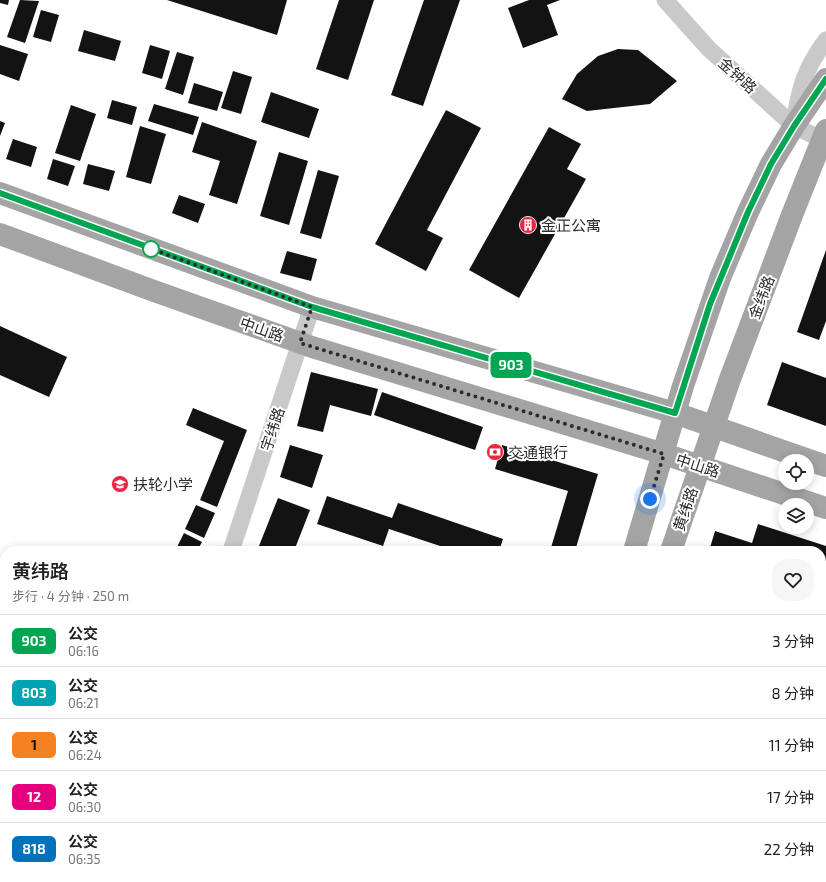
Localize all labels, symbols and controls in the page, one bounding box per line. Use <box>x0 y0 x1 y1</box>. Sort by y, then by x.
street label: 金钟路 <box>715 53 761 97</box>
building icon: 金正公寓 <box>518 215 538 235</box>
place label: 金正公寓 <box>541 216 601 234</box>
unlabelled marker <box>142 240 160 258</box>
street label: 金纬路 <box>745 273 777 321</box>
street label: 中山路 <box>238 313 286 345</box>
line badge: 903 <box>488 352 534 378</box>
text: 903 <box>498 356 524 373</box>
street label: 宇纬路 <box>256 405 288 453</box>
bank icon: 交通银行 <box>485 442 505 462</box>
place label: 交通银行 <box>508 443 568 461</box>
street label: 中山路 <box>674 449 722 481</box>
map controls <box>778 454 814 534</box>
button: locate <box>778 454 814 490</box>
school or university icon: 扶轮小学 <box>110 474 130 494</box>
place label: 扶轮小学 <box>133 475 193 493</box>
street label: 黄纬路 <box>669 485 701 533</box>
your location <box>640 489 660 509</box>
button: layers <box>778 498 814 534</box>
text: 黄纬路 <box>12 559 69 582</box>
button: heart <box>772 559 814 601</box>
text: 步行 · 4 分钟 · 250 m <box>12 588 129 604</box>
text: 公交 <box>68 624 98 642</box>
text: 903 <box>21 632 47 649</box>
text: 3 分钟 <box>772 632 814 650</box>
text: 06:16 <box>68 643 99 659</box>
text: 公交 <box>68 676 98 694</box>
text: 803 <box>21 684 47 701</box>
text: 8 分钟 <box>772 684 814 702</box>
text: 06:21 <box>68 695 99 711</box>
text: 公交 <box>68 728 98 746</box>
text: 1 <box>31 736 37 753</box>
text: 11 分钟 <box>769 736 814 754</box>
text: 06:24 <box>68 747 102 763</box>
text: 公交 <box>68 780 98 798</box>
text: 12 <box>27 788 41 805</box>
text: 17 分钟 <box>767 788 814 806</box>
text: 06:30 <box>68 799 101 815</box>
text: 公交 <box>68 832 98 850</box>
text: 818 <box>22 840 46 857</box>
text: 22 分钟 <box>764 840 814 858</box>
text: 06:35 <box>68 851 101 867</box>

